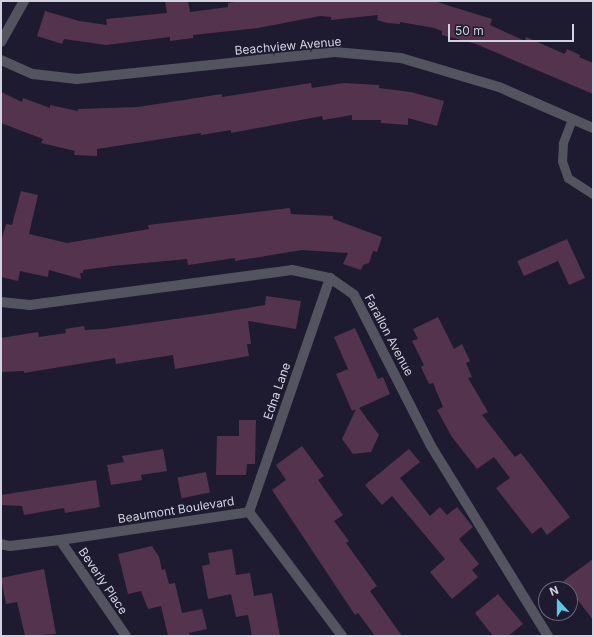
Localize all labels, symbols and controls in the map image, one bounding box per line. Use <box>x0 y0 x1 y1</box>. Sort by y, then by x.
scale bar <box>450 16 576 42</box>
text: 50 m <box>455 23 484 38</box>
street label: Beachview Avenue <box>234 34 342 58</box>
street label: Farallon Avenue <box>361 292 417 378</box>
street label: Edna Lane <box>261 361 293 421</box>
street label: Beaumont Boulevard <box>117 494 235 526</box>
street label: Beverly Place <box>75 545 131 617</box>
north arrow <box>538 581 578 621</box>
text: N <box>548 583 560 599</box>

